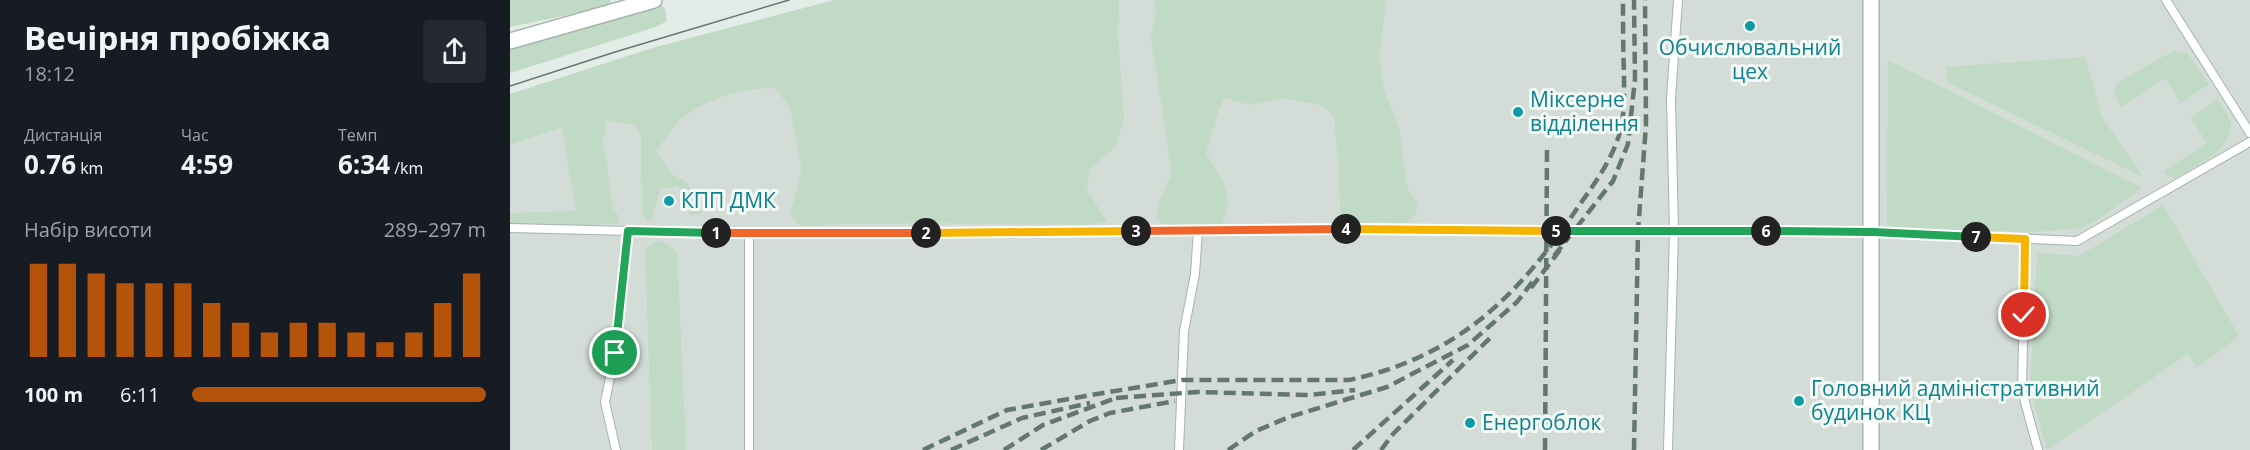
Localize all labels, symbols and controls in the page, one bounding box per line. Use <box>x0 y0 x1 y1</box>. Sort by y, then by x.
text: Вечірня пробіжка <box>24 15 331 60</box>
marker: Обчислювальний цех <box>1743 19 1757 33</box>
button: share <box>423 20 486 83</box>
place label: Обчислювальний цех <box>1659 33 1841 85</box>
text: 18:12 <box>24 60 75 87</box>
place label: Міксерне відділення <box>1530 85 1639 137</box>
marker: Міксерне відділення <box>1511 105 1525 119</box>
text: Дистанція <box>24 124 102 146</box>
text: Час <box>181 124 209 146</box>
text: Темп <box>338 124 377 146</box>
text: 0.76 <box>24 146 76 182</box>
text: 4:59 <box>181 146 233 182</box>
text: 6:34 <box>338 146 390 182</box>
text: km <box>76 157 103 179</box>
text: /km <box>390 157 423 179</box>
place label: КПП ДМК <box>681 186 776 214</box>
marker: КПП ДМК <box>662 194 676 208</box>
pin: 4 <box>1331 214 1361 244</box>
text: Набір висоти <box>24 216 152 243</box>
text: 289–297 m <box>384 216 486 243</box>
pin: 3 <box>1121 216 1151 246</box>
pin: 5 <box>1541 216 1571 246</box>
pin: 6 <box>1751 216 1781 246</box>
pin: 1 <box>701 218 731 248</box>
pin: 2 <box>911 218 941 248</box>
text: 4 <box>1341 218 1351 240</box>
text: 3 <box>1131 220 1141 242</box>
text: 5 <box>1551 220 1561 242</box>
text: 6 <box>1761 220 1771 242</box>
text: 1 <box>711 222 721 244</box>
text: 2 <box>921 222 931 244</box>
pin: 7 <box>1961 222 1991 252</box>
text: 7 <box>1971 226 1981 248</box>
pin <box>1998 289 2049 340</box>
icon: check <box>2007 298 2040 331</box>
pin <box>589 327 640 378</box>
icon: arrive <box>598 336 631 369</box>
place label: Головний адміністративний будинок КЦ <box>1811 374 2099 426</box>
text: 100 m <box>24 381 83 408</box>
text: 6:11 <box>120 381 160 408</box>
marker: Головний адміністративний будинок КЦ <box>1792 394 1806 408</box>
place label: Енергоблок <box>1482 408 1601 436</box>
marker: Енергоблок <box>1463 416 1477 430</box>

